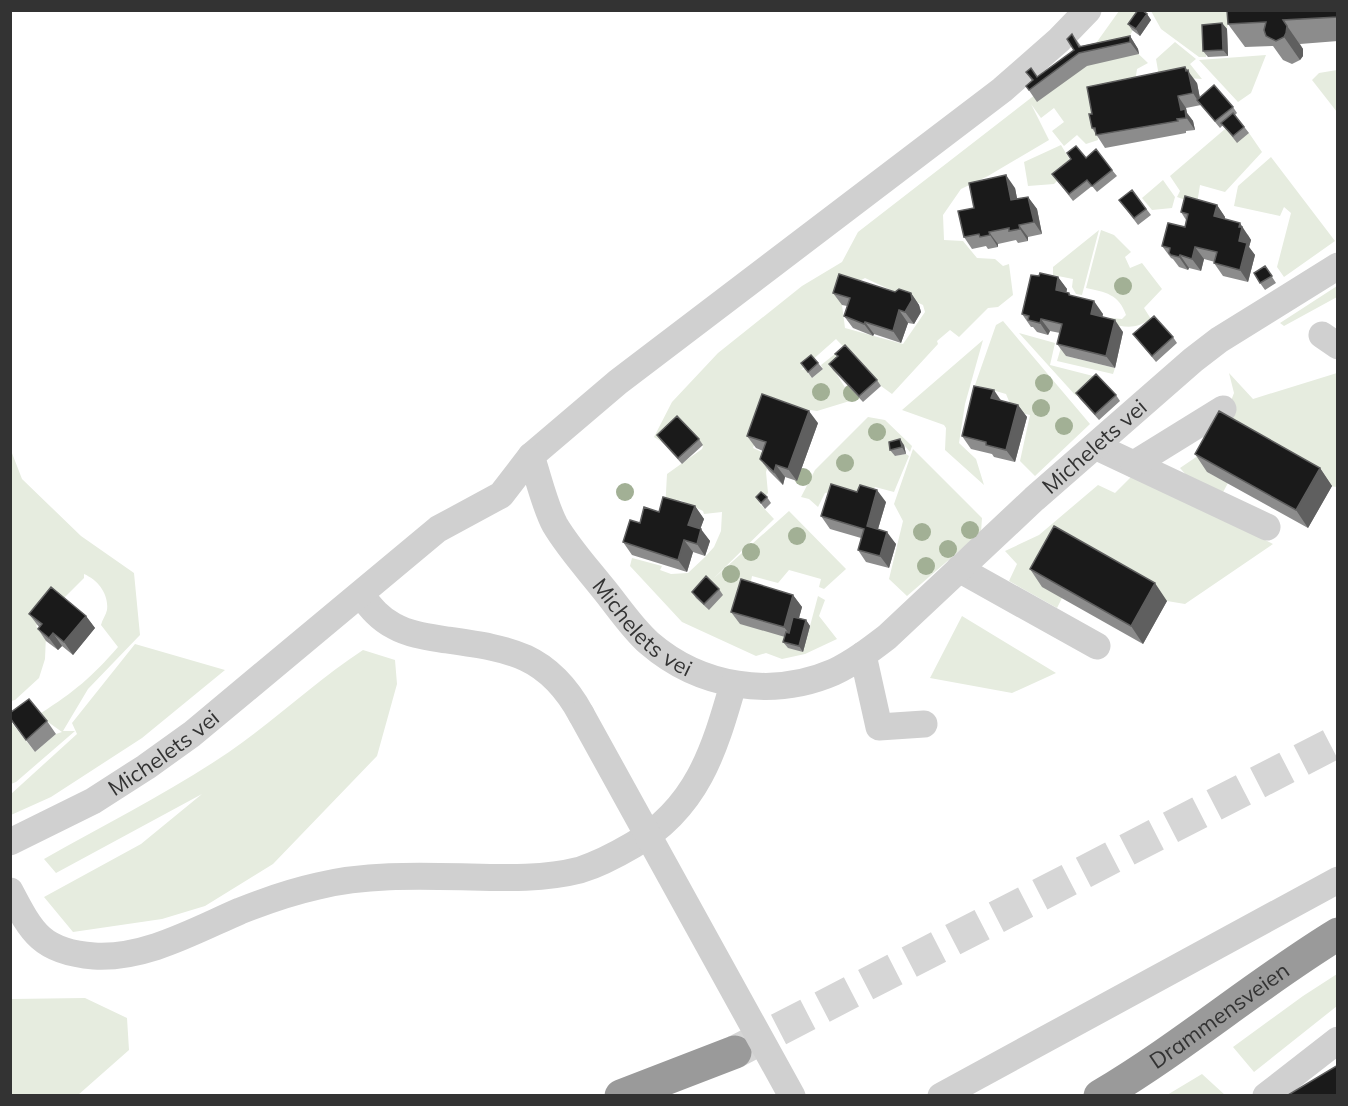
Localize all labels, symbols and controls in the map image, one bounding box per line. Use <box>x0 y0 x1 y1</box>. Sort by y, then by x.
street label: Michelets vei <box>1036 393 1152 500</box>
street label: Michelets vei <box>587 572 697 683</box>
street label: Michelets vei <box>103 703 225 802</box>
street label: Drammensveien <box>1144 956 1295 1075</box>

